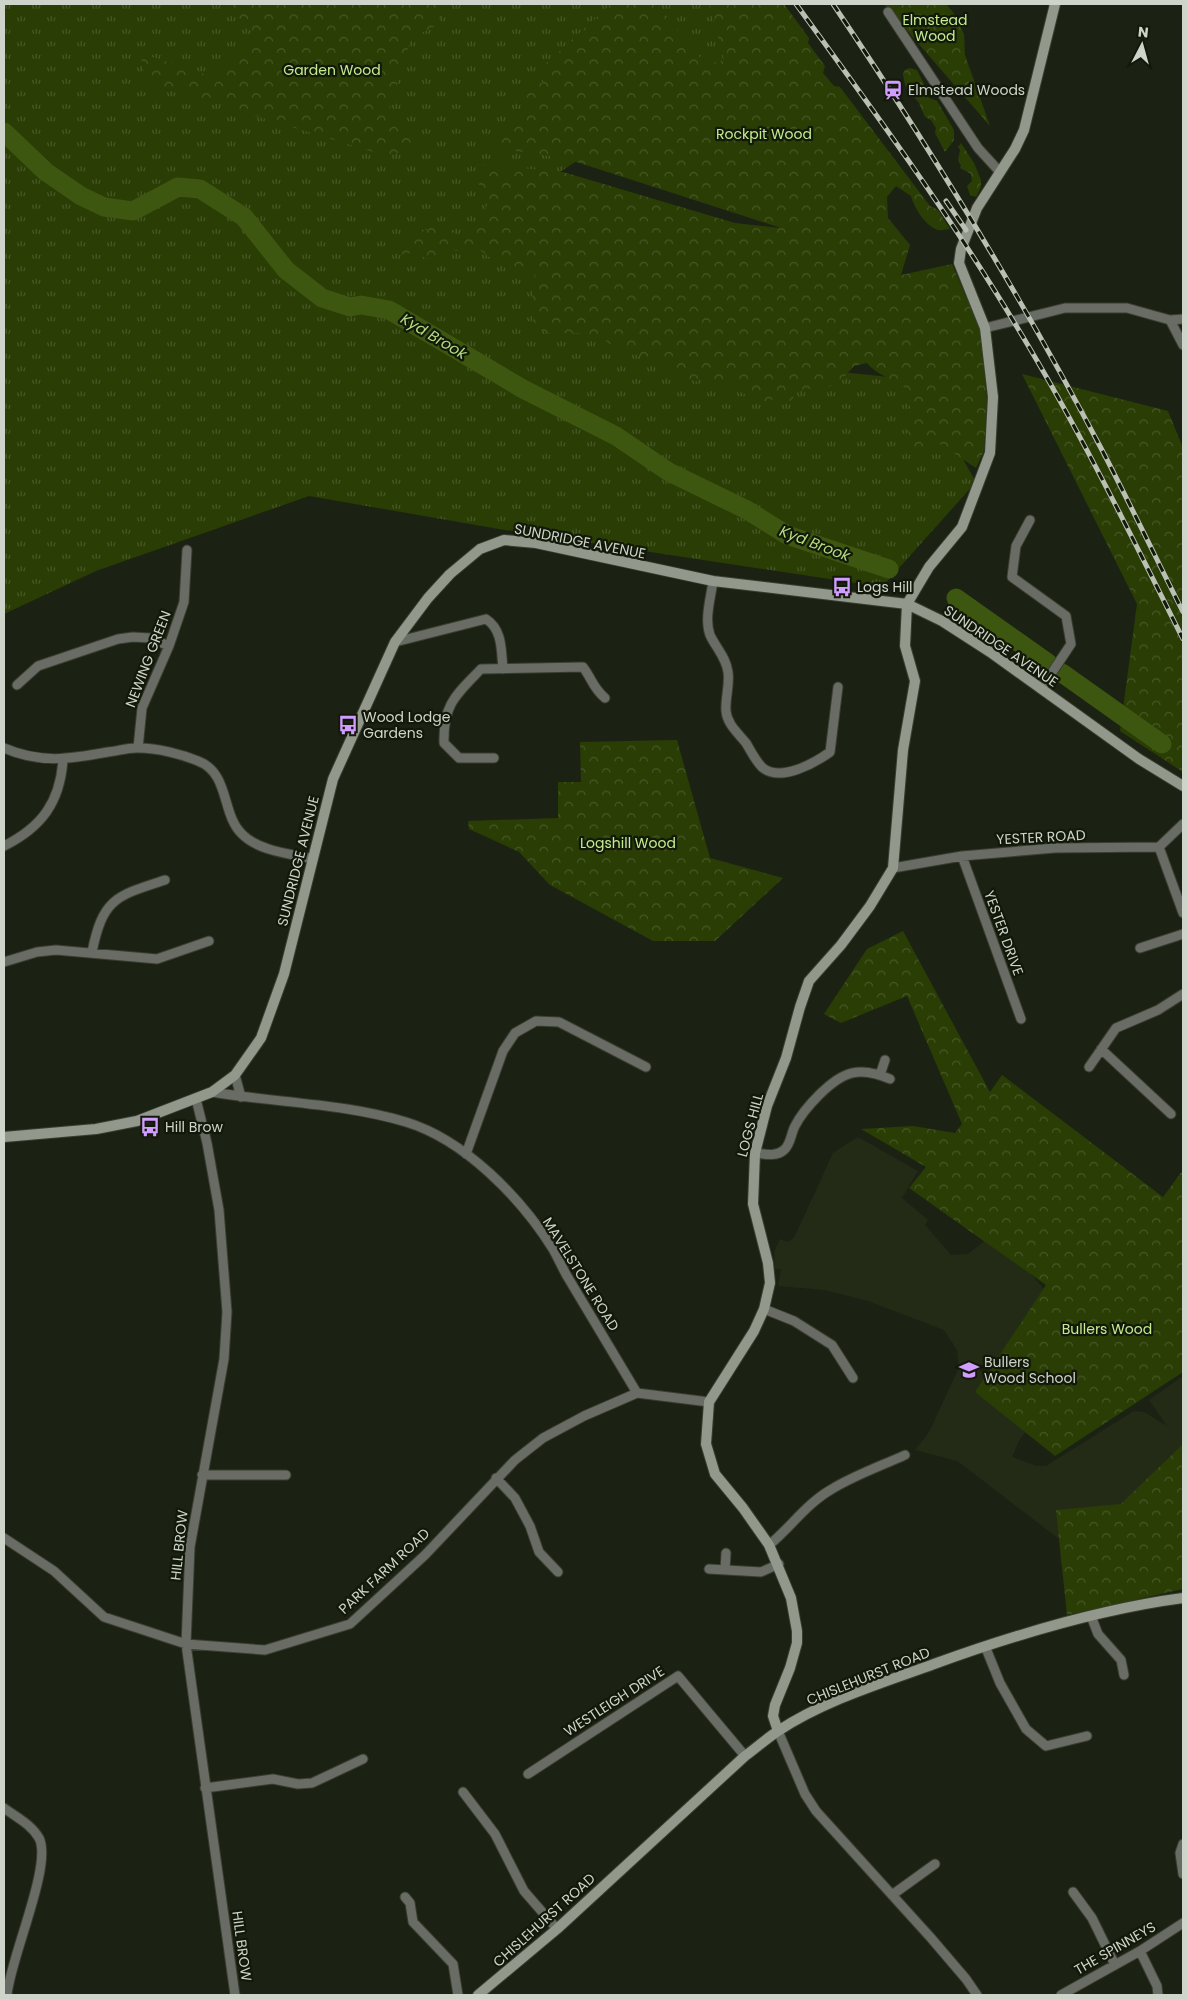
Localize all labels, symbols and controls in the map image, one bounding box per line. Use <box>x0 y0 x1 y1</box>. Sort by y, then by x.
park label: Elmstead Wood <box>902 10 968 46</box>
north arrow <box>1117 20 1167 70</box>
text: N <box>1137 22 1150 43</box>
park label: Garden Wood <box>283 60 381 80</box>
station icon: Elmstead Woods <box>882 79 904 101</box>
place label: Elmstead Woods <box>908 80 1025 100</box>
park label: Rockpit Wood <box>716 124 812 144</box>
water label: Kyd Brook <box>397 308 472 365</box>
street label: SUNDRIDGE AVENUE <box>512 518 648 564</box>
water label: Kyd Brook <box>777 520 854 566</box>
bus stop icon: Logs Hill <box>831 576 853 598</box>
place label: Logs Hill <box>857 577 913 597</box>
street label: SUNDRIDGE AVENUE <box>940 600 1062 692</box>
street label: NEWING GREEN <box>120 608 176 710</box>
place label: Wood Lodge Gardens <box>363 707 451 743</box>
bus stop icon: Wood Lodge Gardens <box>337 714 359 736</box>
street label: SUNDRIDGE AVENUE <box>272 794 324 928</box>
street label: YESTER ROAD <box>996 825 1086 849</box>
park label: Logshill Wood <box>580 833 676 853</box>
street label: YESTER DRIVE <box>979 888 1029 978</box>
street label: LOGS HILL <box>732 1091 768 1159</box>
bus stop icon: Hill Brow <box>139 1116 161 1138</box>
place label: Hill Brow <box>165 1117 224 1137</box>
street label: MAVELSTONE ROAD <box>538 1213 624 1335</box>
park label: Bullers Wood <box>1062 1319 1152 1339</box>
place label: Bullers Wood School <box>984 1352 1076 1388</box>
school or university icon: Bullers Wood School <box>958 1359 980 1381</box>
street label: HILL BROW <box>165 1508 193 1581</box>
street label: PARK FARM ROAD <box>334 1523 434 1618</box>
street label: CHISLEHURST ROAD <box>803 1642 933 1710</box>
street label: WESTLEIGH DRIVE <box>560 1661 668 1741</box>
street label: CHISLEHURST ROAD <box>488 1869 600 1971</box>
street label: HILL BROW <box>227 1910 257 1983</box>
street label: THE SPINNEYS <box>1071 1917 1159 1979</box>

